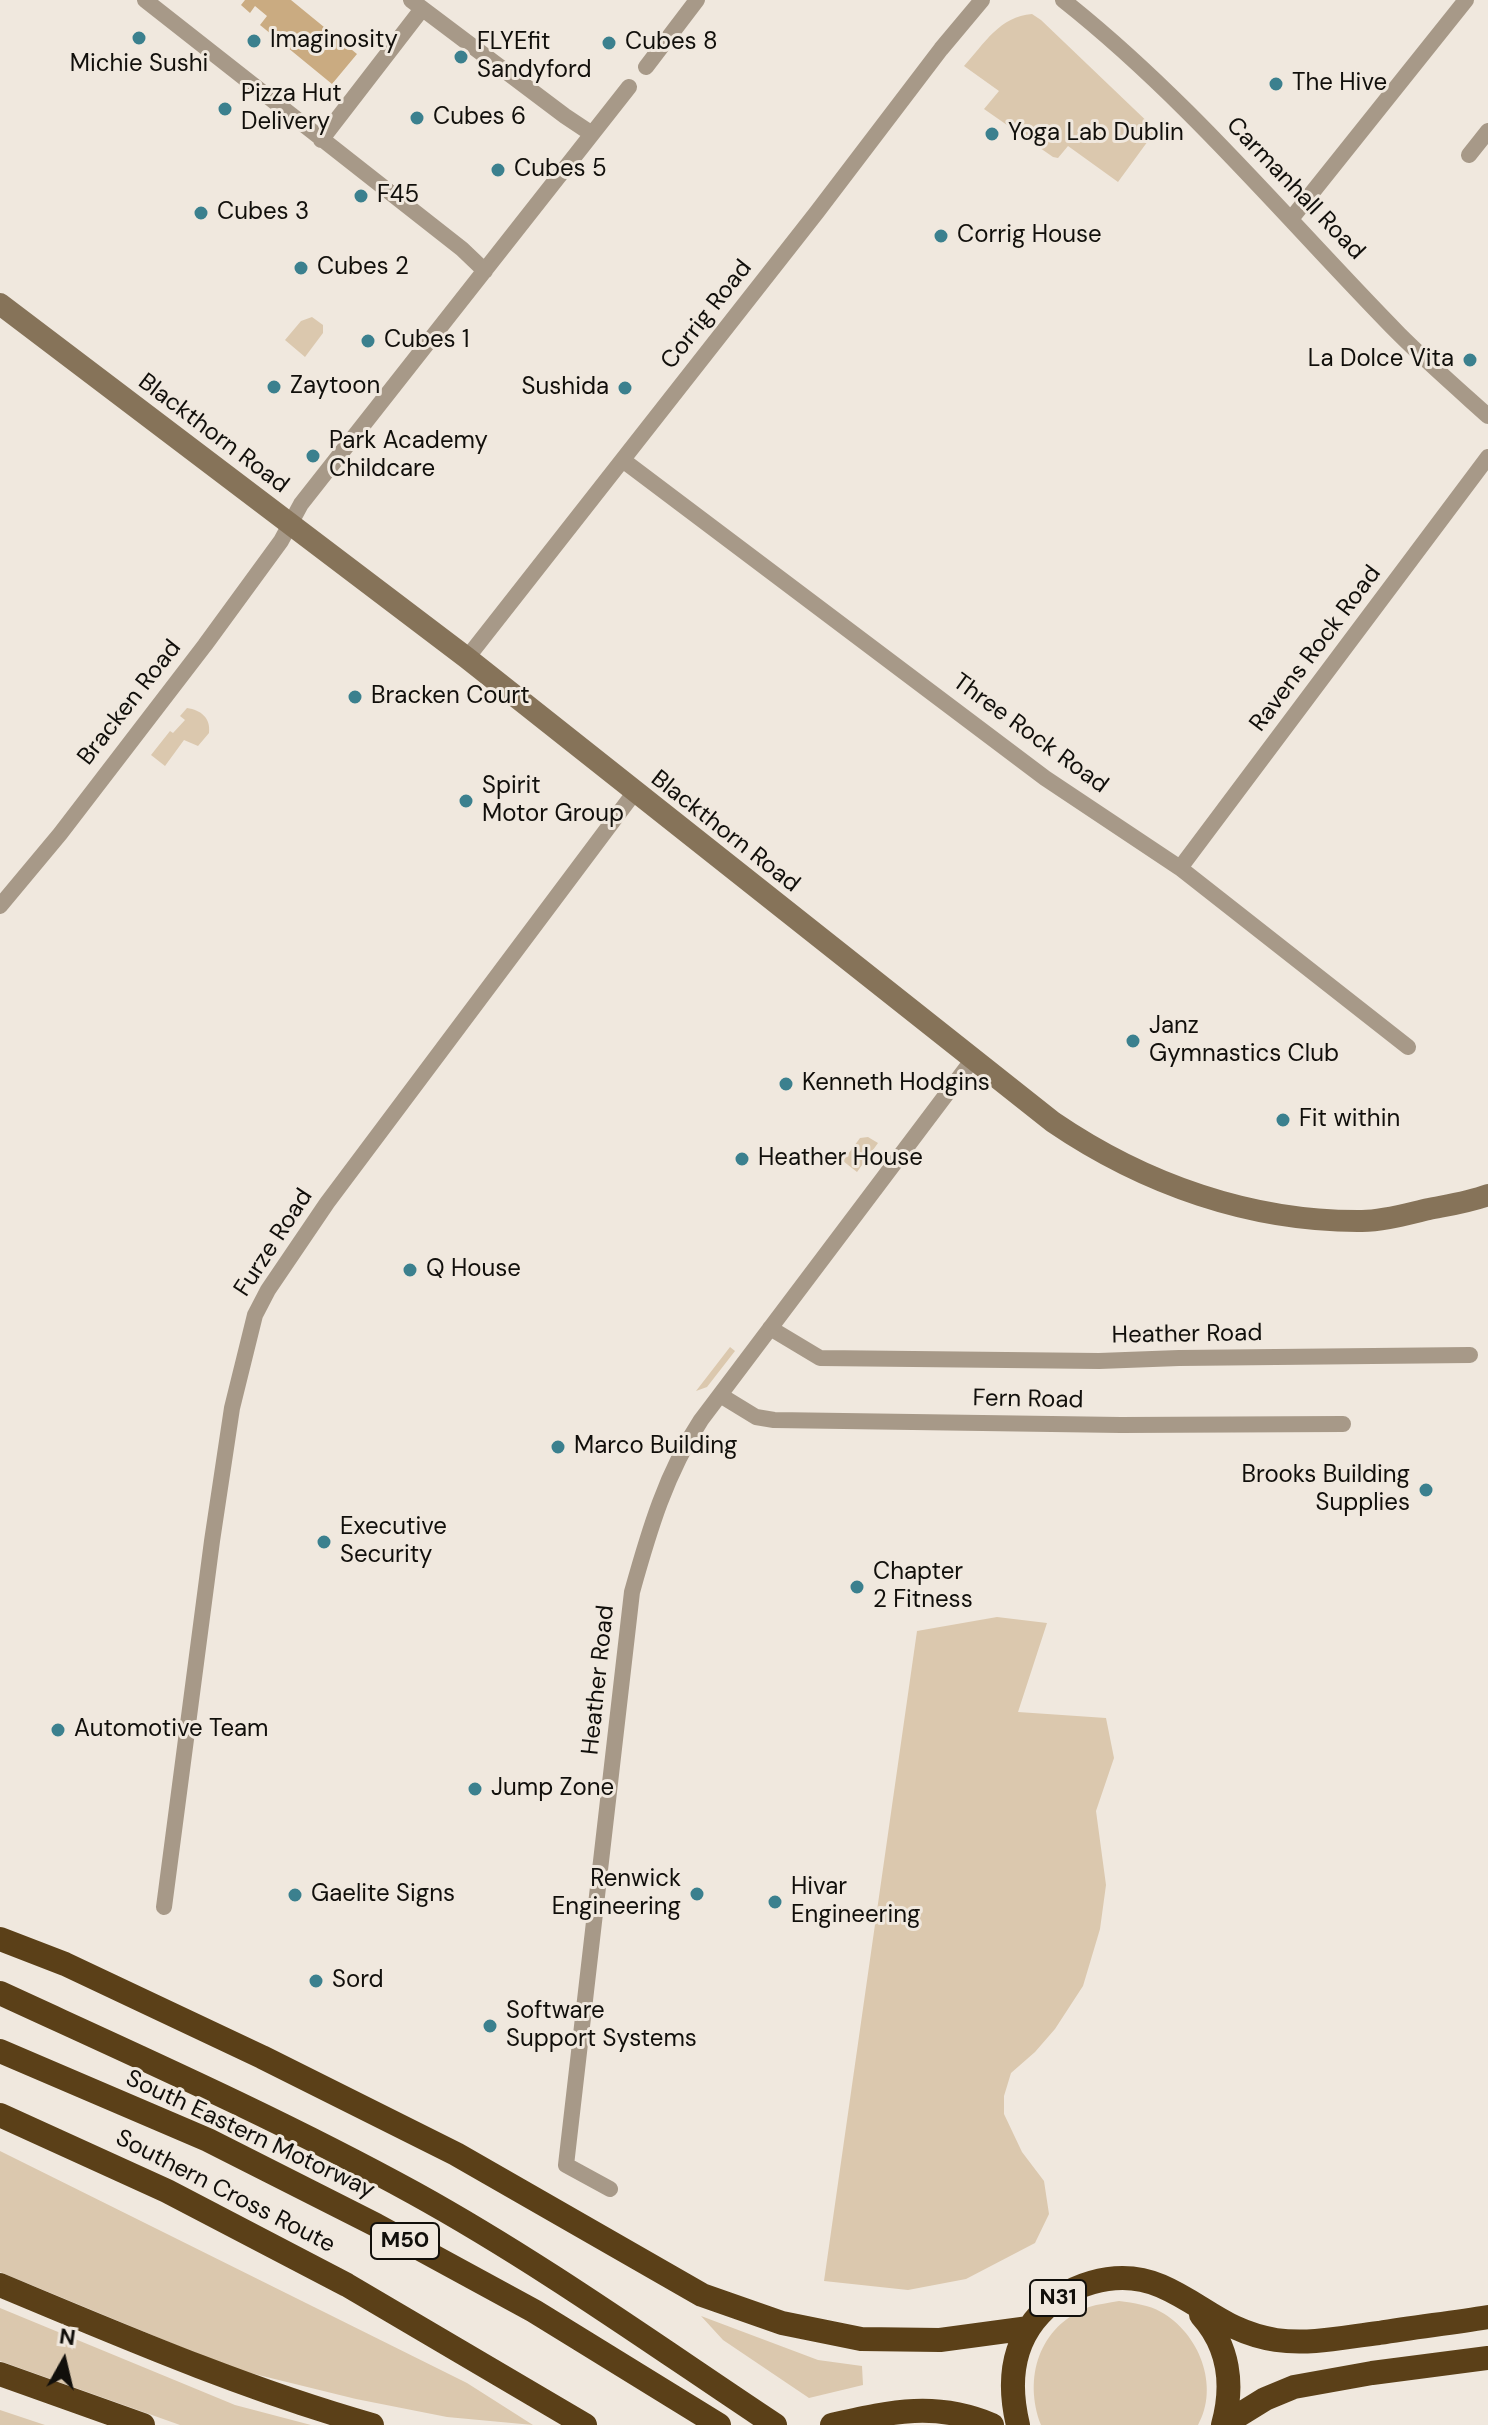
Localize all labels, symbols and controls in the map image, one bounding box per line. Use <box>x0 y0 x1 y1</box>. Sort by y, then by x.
place label: Imaginosity <box>270 27 398 55</box>
marker: Michie Sushi <box>130 29 148 47</box>
place label: FLYEfit Sandyford <box>477 29 592 85</box>
place label: Cubes 8 <box>625 29 718 57</box>
marker: Imaginosity <box>245 32 263 50</box>
marker: Cubes 8 <box>600 34 618 52</box>
marker: FLYEfit Sandyford <box>452 48 470 66</box>
place label: Michie Sushi <box>70 51 208 79</box>
place label: The Hive <box>1292 70 1387 98</box>
marker: The Hive <box>1267 75 1285 93</box>
place label: Pizza Hut Delivery <box>241 81 342 137</box>
marker: Pizza Hut Delivery <box>216 100 234 118</box>
place label: Cubes 6 <box>433 104 526 132</box>
marker: Cubes 6 <box>408 109 426 127</box>
street label: Carmanhall Road <box>1220 112 1370 266</box>
place label: Yoga Lab Dublin <box>1008 120 1184 148</box>
marker: Yoga Lab Dublin <box>983 125 1001 143</box>
place label: Cubes 5 <box>514 156 607 184</box>
marker: Cubes 5 <box>489 161 507 179</box>
place label: F45 <box>377 182 419 210</box>
marker: F45 <box>352 187 370 205</box>
place label: Cubes 3 <box>217 199 309 227</box>
marker: Cubes 3 <box>192 204 210 222</box>
place label: Corrig House <box>957 222 1102 250</box>
marker: Corrig House <box>932 227 950 245</box>
place label: Cubes 2 <box>317 254 409 282</box>
street label: Corrig Road <box>655 255 759 375</box>
marker: Cubes 2 <box>292 259 310 277</box>
place label: Cubes 1 <box>384 327 470 355</box>
marker: Cubes 1 <box>359 332 377 350</box>
place label: La Dolce Vita <box>1308 346 1454 374</box>
marker: La Dolce Vita <box>1461 351 1479 369</box>
street label: Blackthorn Road <box>132 368 294 500</box>
place label: Zaytoon <box>290 373 380 401</box>
place label: Sushida <box>522 374 609 402</box>
marker: Zaytoon <box>265 378 283 396</box>
marker: Sushida <box>616 379 634 397</box>
place label: Park Academy Childcare <box>329 428 488 484</box>
marker: Park Academy Childcare <box>304 447 322 465</box>
street label: Ravens Rock Road <box>1244 560 1388 738</box>
street label: Bracken Road <box>72 635 188 771</box>
street label: Three Rock Road <box>947 668 1113 800</box>
place label: Bracken Court <box>371 683 530 711</box>
marker: Bracken Court <box>346 688 364 706</box>
street label: Blackthorn Road <box>645 765 805 899</box>
place label: Spirit Motor Group <box>482 773 624 829</box>
marker: Spirit Motor Group <box>457 792 475 810</box>
place label: Janz Gymnastics Club <box>1149 1013 1339 1069</box>
marker: Janz Gymnastics Club <box>1124 1032 1142 1050</box>
place label: Kenneth Hodgins <box>802 1070 990 1098</box>
marker: Kenneth Hodgins <box>777 1075 795 1093</box>
place label: Fit within <box>1299 1106 1400 1134</box>
marker: Fit within <box>1274 1111 1292 1129</box>
place label: Heather House <box>758 1145 923 1173</box>
marker: Heather House <box>733 1150 751 1168</box>
street label: Furze Road <box>229 1184 319 1302</box>
place label: Q House <box>426 1256 521 1284</box>
marker: Q House <box>401 1261 419 1279</box>
street label: Heather Road <box>1111 1319 1263 1351</box>
street label: Fern Road <box>972 1385 1084 1415</box>
place label: Marco Building <box>574 1433 737 1461</box>
marker: Marco Building <box>549 1438 567 1456</box>
place label: Brooks Building Supplies <box>1241 1462 1410 1518</box>
marker: Brooks Building Supplies <box>1417 1481 1435 1499</box>
place label: Executive Security <box>340 1514 447 1570</box>
marker: Executive Security <box>315 1533 333 1551</box>
place label: Chapter 2 Fitness <box>873 1559 973 1615</box>
marker: Chapter 2 Fitness <box>848 1578 866 1596</box>
street label: Heather Road <box>577 1604 621 1756</box>
place label: Automotive Team <box>74 1716 268 1744</box>
marker: Automotive Team <box>49 1721 67 1739</box>
place label: Jump Zone <box>491 1775 614 1803</box>
marker: Jump Zone <box>466 1780 484 1798</box>
place label: Renwick Engineering <box>552 1866 681 1922</box>
place label: Hivar Engineering <box>791 1874 920 1930</box>
place label: Gaelite Signs <box>311 1881 455 1909</box>
marker: Renwick Engineering <box>688 1885 706 1903</box>
marker: Gaelite Signs <box>286 1886 304 1904</box>
marker: Hivar Engineering <box>766 1893 784 1911</box>
place label: Sord <box>332 1967 384 1995</box>
marker: Sord <box>307 1972 325 1990</box>
place label: Software Support Systems <box>506 1998 697 2054</box>
marker: Software Support Systems <box>481 2017 499 2035</box>
street label: South Eastern Motorway <box>121 2065 379 2205</box>
street label: Southern Cross Route <box>110 2124 340 2260</box>
road number: M50 <box>371 2223 439 2259</box>
road number: N31 <box>1030 2280 1086 2316</box>
north arrow <box>24 2321 104 2401</box>
text: N <box>57 2321 77 2352</box>

